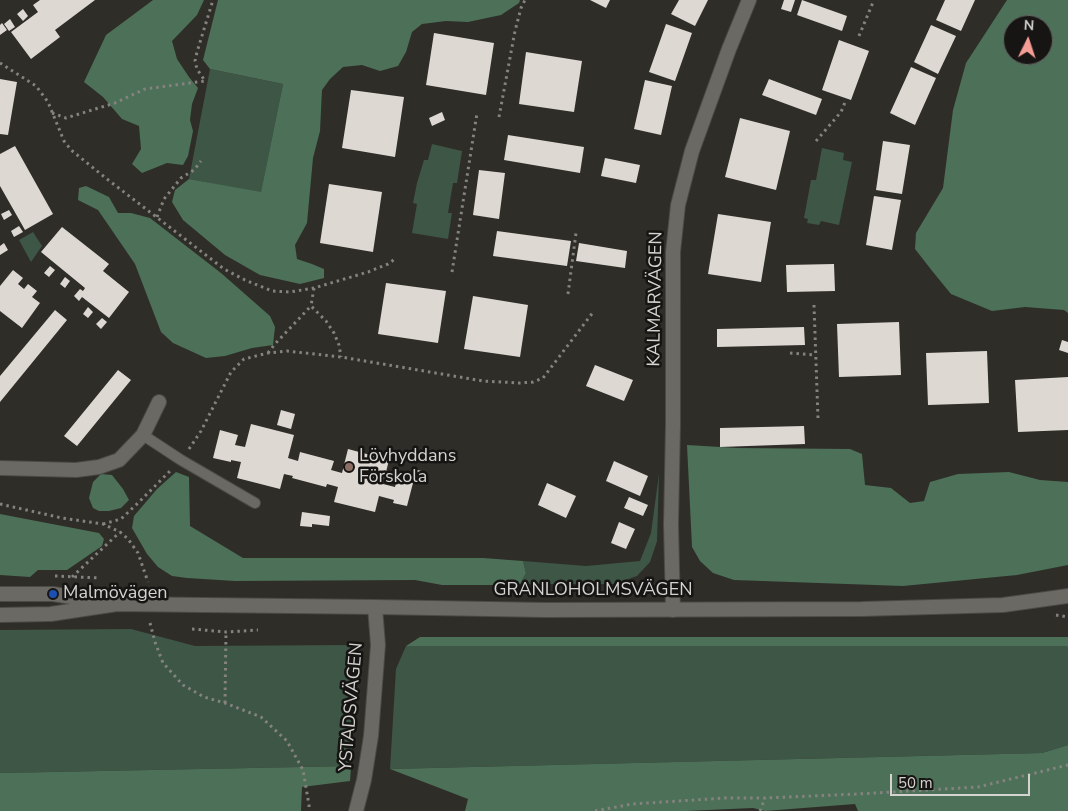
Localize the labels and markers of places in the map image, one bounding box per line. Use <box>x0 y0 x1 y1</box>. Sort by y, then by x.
place label: Lövhyddans Förskola <box>359 446 456 488</box>
marker: Lövhyddans Förskola <box>343 461 355 473</box>
place label: Malmövägen <box>63 583 168 605</box>
marker: Malmövägen <box>47 588 59 600</box>

